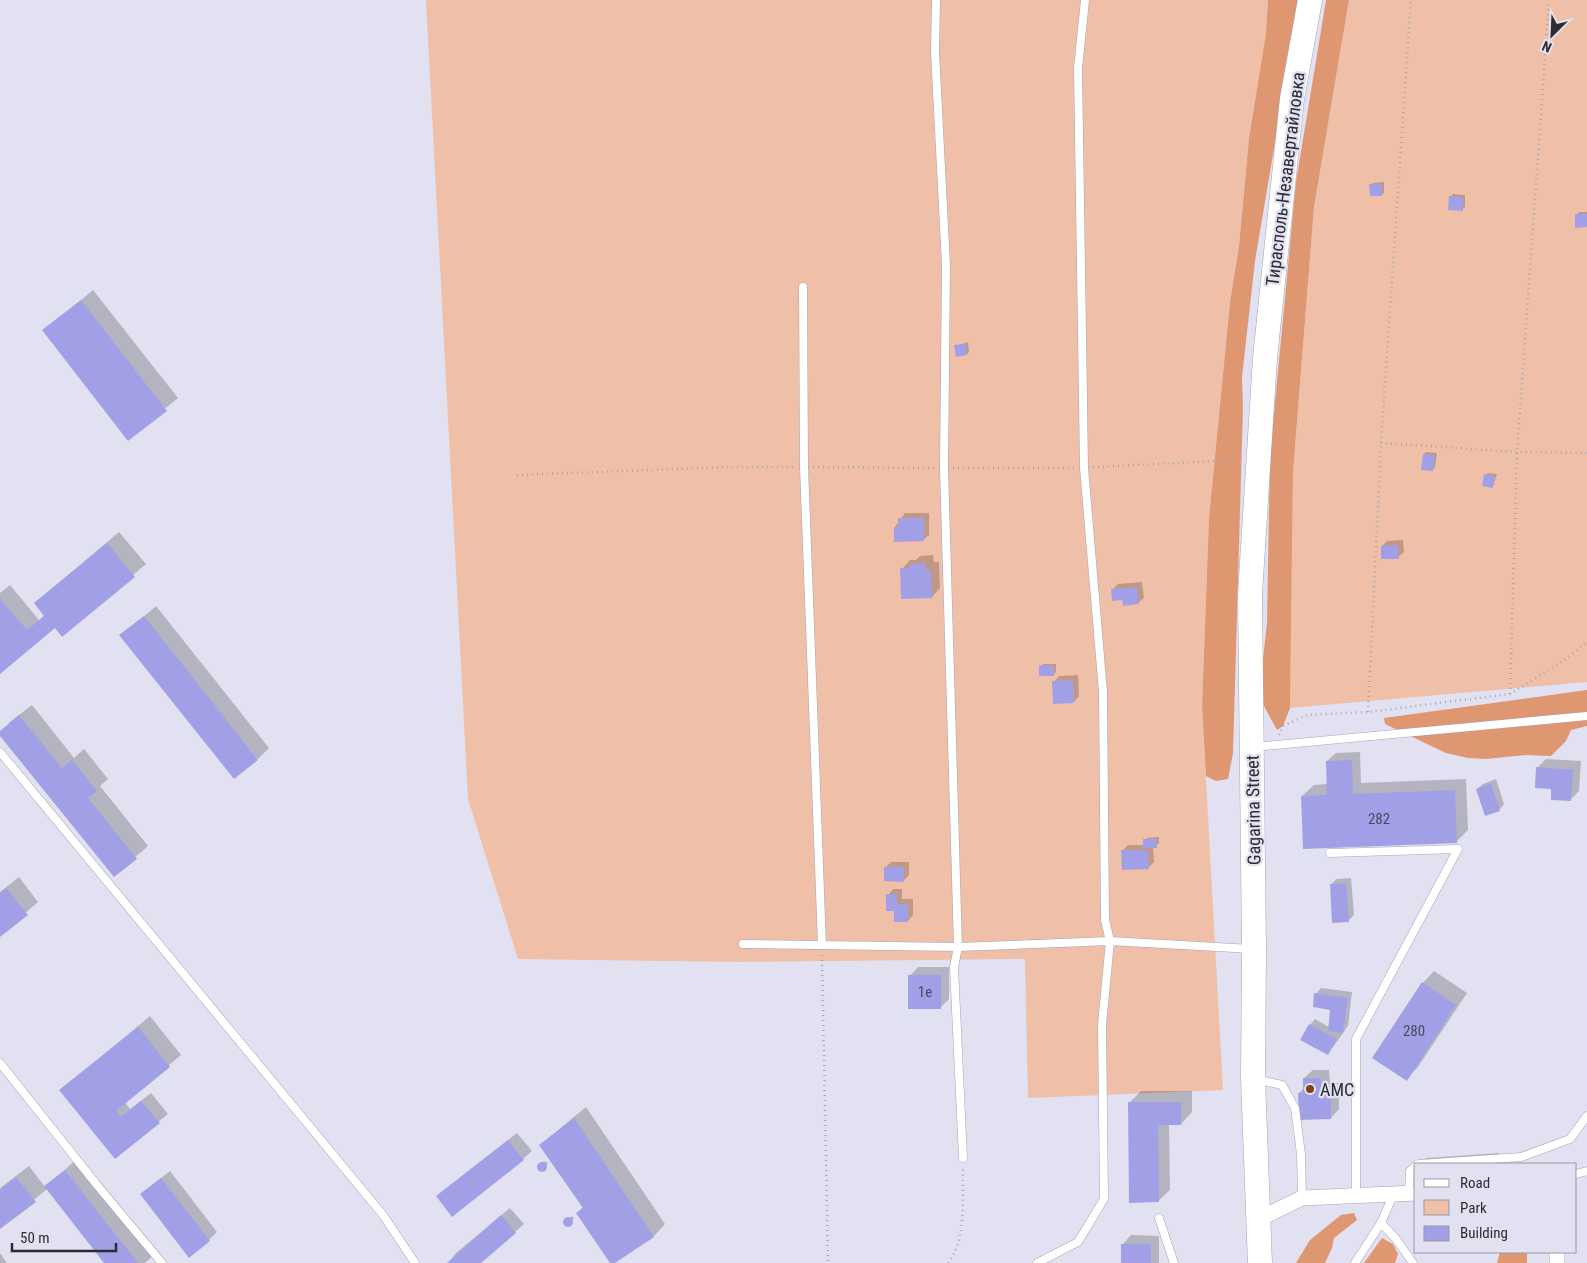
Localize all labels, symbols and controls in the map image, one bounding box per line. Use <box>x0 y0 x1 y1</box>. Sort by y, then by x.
north arrow <box>1527 10 1577 60</box>
text: N <box>1540 38 1554 56</box>
street label: Тирасполь-Незавертайловка <box>1261 71 1309 287</box>
street label: Gagarina Street <box>1242 755 1264 865</box>
house number: 282 <box>1368 810 1390 828</box>
house number: 1е <box>918 983 932 1001</box>
house number: 280 <box>1403 1022 1425 1040</box>
place label: AMC <box>1320 1079 1354 1100</box>
marker: AMC <box>1304 1083 1316 1095</box>
legend <box>1414 1163 1577 1253</box>
text: Road <box>1460 1174 1490 1192</box>
text: Park <box>1460 1199 1487 1217</box>
scale bar <box>12 1220 116 1252</box>
text: Building <box>1460 1224 1508 1242</box>
text: 50 m <box>20 1229 50 1247</box>

